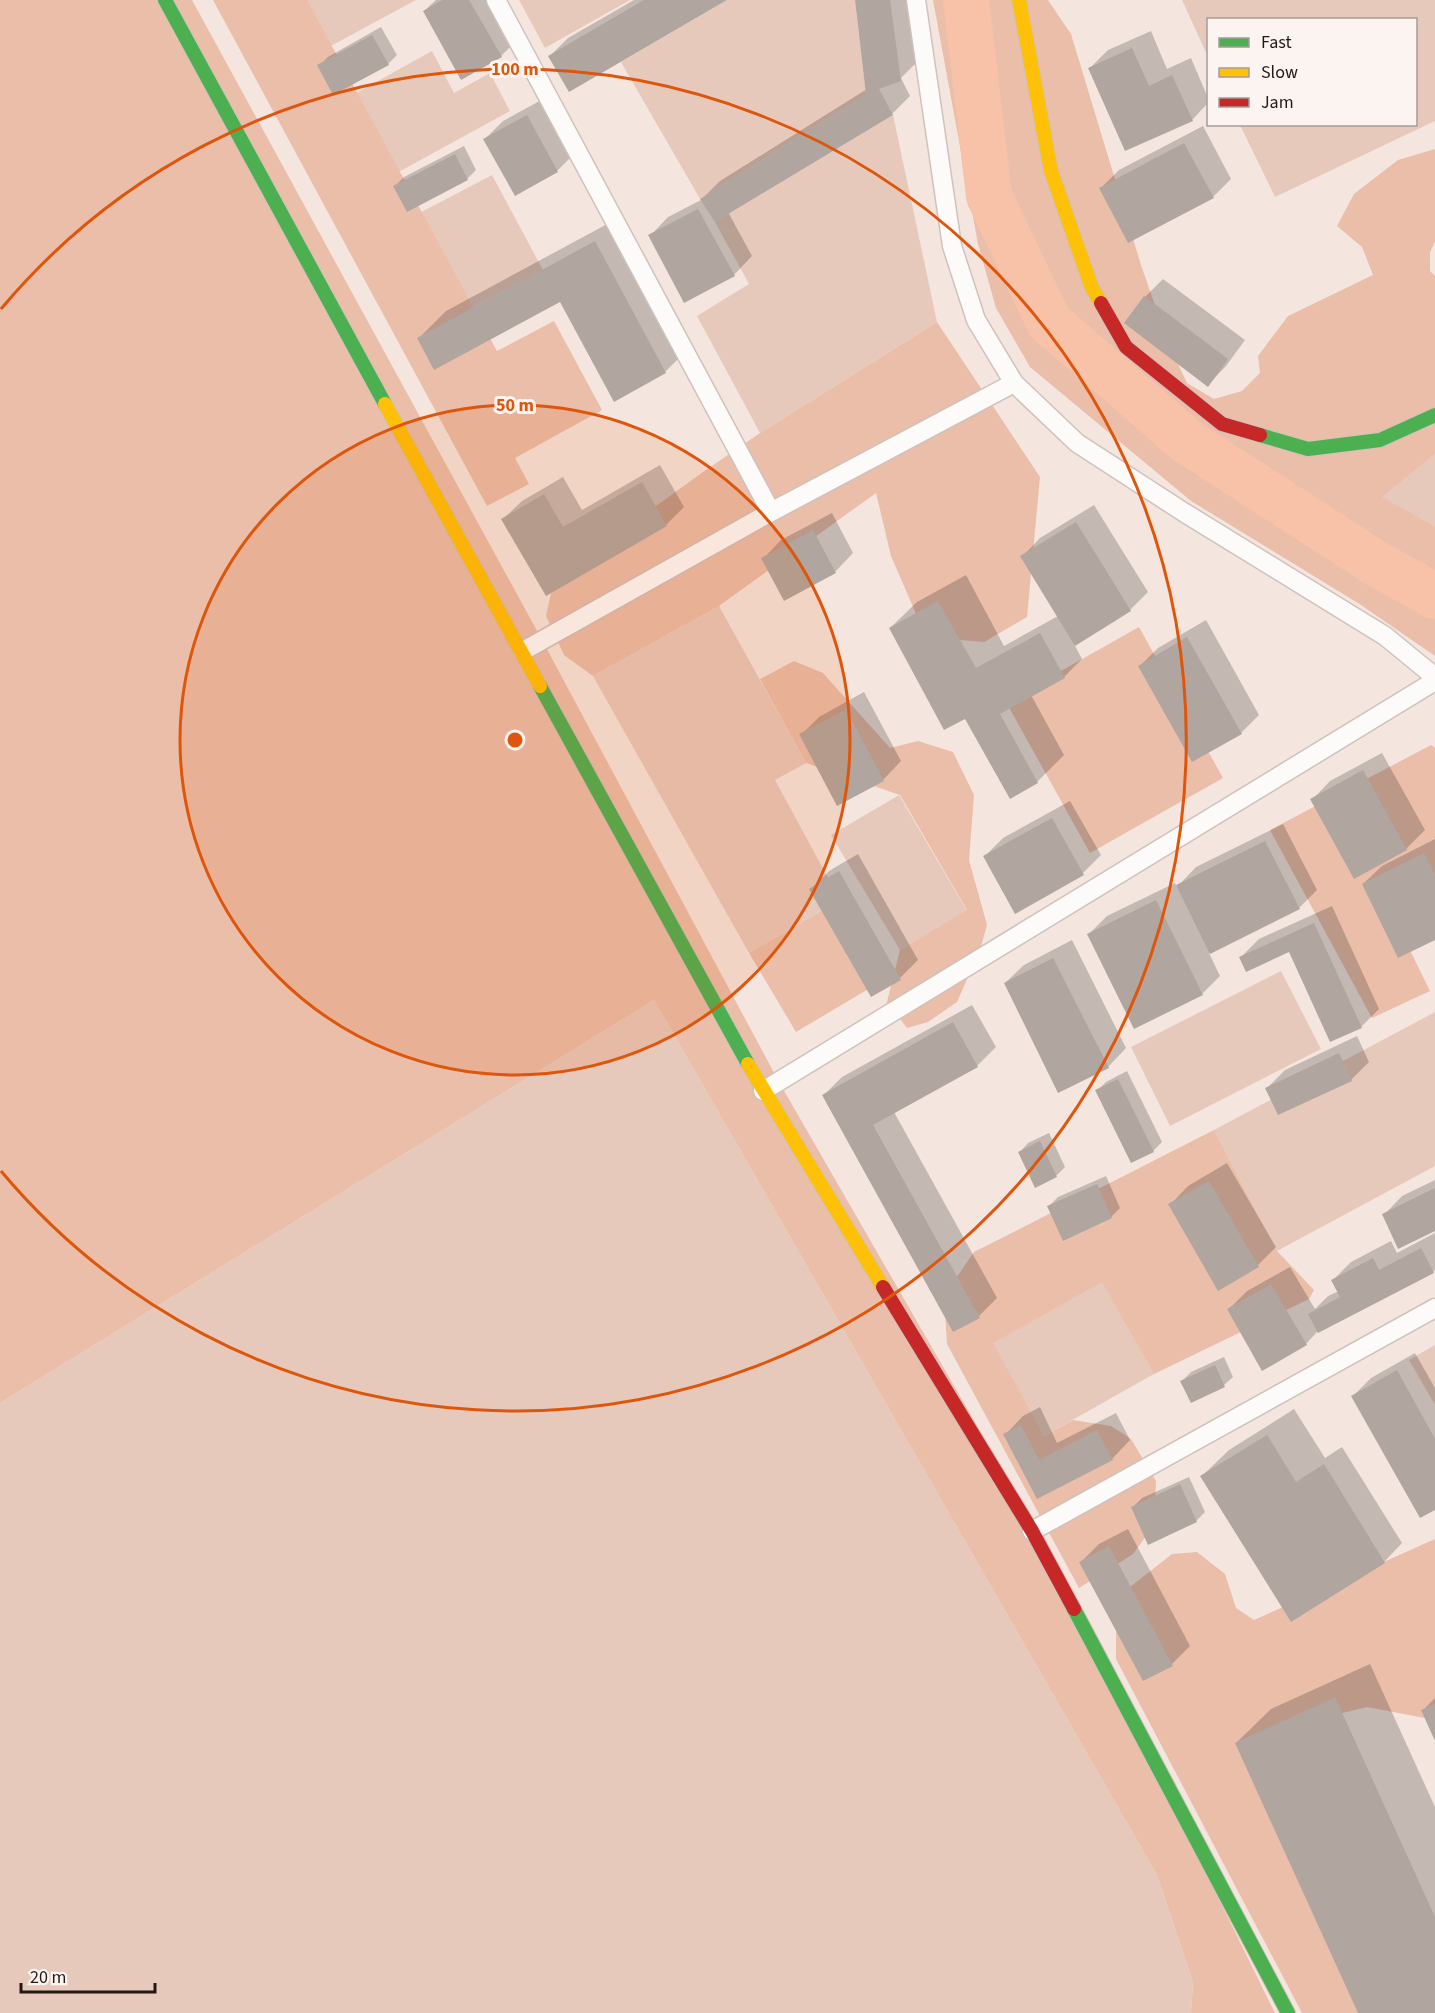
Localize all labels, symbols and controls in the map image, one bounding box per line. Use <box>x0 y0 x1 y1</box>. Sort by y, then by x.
legend <box>1207 18 1417 126</box>
text: Fast <box>1261 30 1292 55</box>
text: 100 m <box>491 57 539 82</box>
text: Slow <box>1261 60 1298 85</box>
text: Jam <box>1261 90 1294 115</box>
text: 50 m <box>496 393 534 418</box>
centre of rings <box>505 730 525 750</box>
scale bar <box>21 1956 154 1994</box>
text: 20 m <box>30 1965 66 1990</box>

